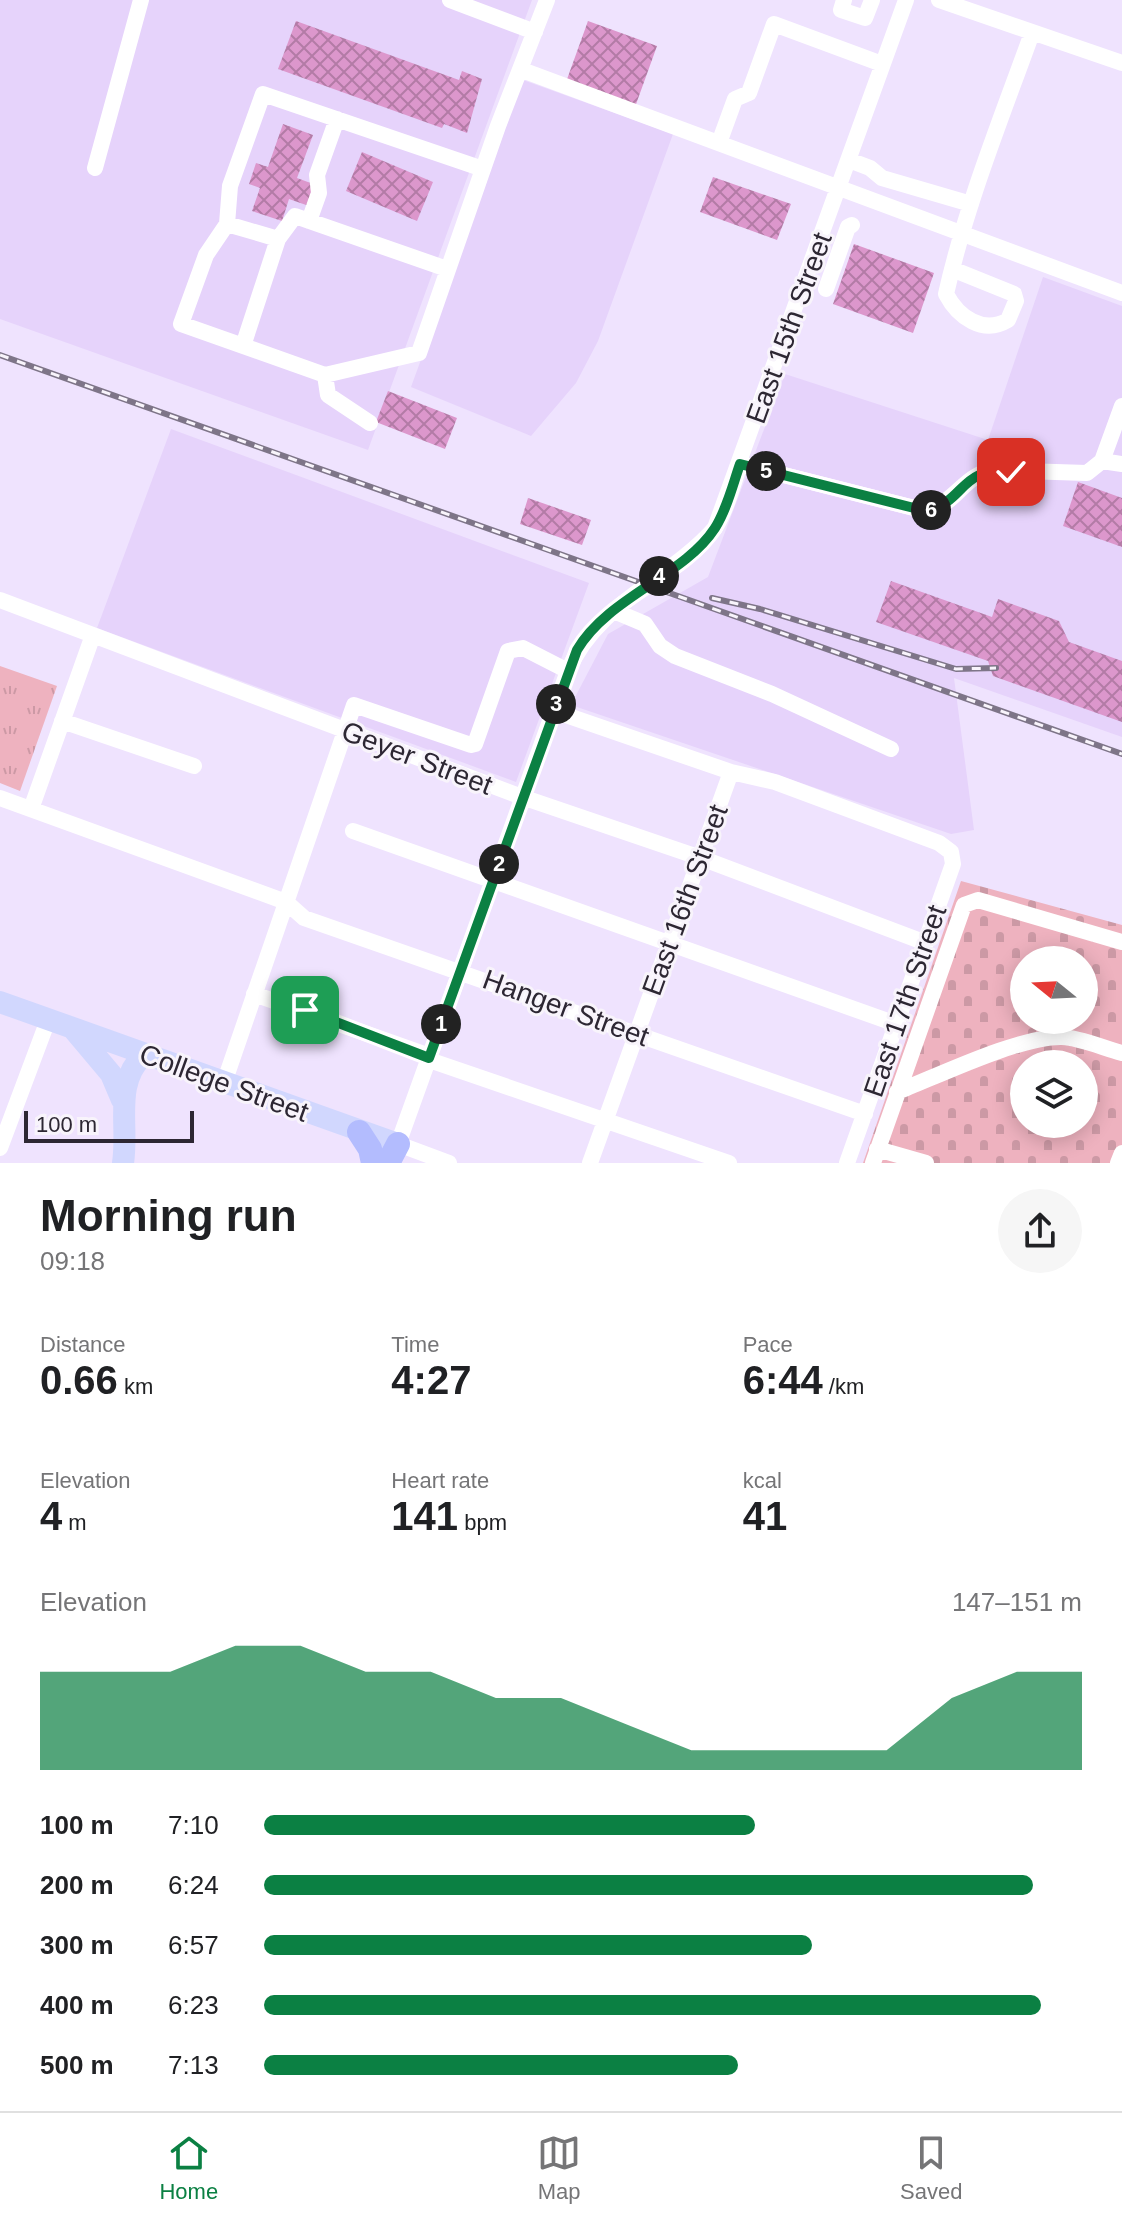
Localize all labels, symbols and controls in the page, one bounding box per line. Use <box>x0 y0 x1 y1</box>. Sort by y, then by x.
street label: East 15th Street <box>740 228 838 428</box>
pin <box>977 438 1045 506</box>
icon: check <box>989 450 1033 494</box>
pin: 5 <box>746 451 786 491</box>
text: 5 <box>760 458 772 483</box>
pin: 6 <box>911 490 951 530</box>
text: 6 <box>925 497 937 522</box>
pin: 4 <box>639 556 679 596</box>
text: 4 <box>653 563 665 588</box>
pin: 3 <box>536 684 576 724</box>
text: 3 <box>550 691 562 716</box>
street label: Geyer Street <box>337 715 497 801</box>
street label: East 16th Street <box>636 800 734 1000</box>
pin: 2 <box>479 844 519 884</box>
text: 2 <box>493 851 505 876</box>
street label: East 17th Street <box>858 901 952 1101</box>
north arrow <box>1010 946 1098 1034</box>
map controls <box>1010 946 1098 1138</box>
street label: Hanger Street <box>479 964 653 1052</box>
pin <box>271 976 339 1044</box>
icon: arrive <box>283 988 327 1032</box>
pin: 1 <box>421 1004 461 1044</box>
text: 1 <box>435 1011 447 1036</box>
street label: College Street <box>135 1038 313 1128</box>
button: layers <box>1010 1050 1098 1138</box>
scale bar <box>24 1107 194 1143</box>
text: 100 m <box>36 1112 97 1137</box>
button: share <box>998 1189 1082 1273</box>
text: Morning run <box>40 1191 297 1240</box>
text: 09:18 <box>40 1246 105 1276</box>
text: Distance <box>40 1332 126 1357</box>
text: Time <box>391 1332 439 1357</box>
text: Pace <box>743 1332 793 1357</box>
text: 0.66 <box>40 1358 118 1402</box>
text: 4:27 <box>391 1358 471 1402</box>
text: 6:44 <box>743 1358 823 1402</box>
text: km <box>118 1374 153 1399</box>
text: /km <box>823 1374 864 1399</box>
text: Elevation <box>40 1468 131 1493</box>
text: Heart rate <box>391 1468 489 1493</box>
text: kcal <box>743 1468 782 1493</box>
text: 4 <box>40 1494 62 1538</box>
text: 141 <box>391 1494 458 1538</box>
text: 41 <box>743 1494 787 1538</box>
text: m <box>62 1510 87 1535</box>
text: bpm <box>458 1510 507 1535</box>
text: Elevation <box>40 1587 147 1617</box>
text: 147–151 m <box>952 1587 1082 1617</box>
text: 100 m <box>40 1810 114 1840</box>
text: 7:10 <box>168 1810 219 1840</box>
text: 200 m <box>40 1870 114 1900</box>
text: 6:24 <box>168 1870 219 1900</box>
text: 300 m <box>40 1930 114 1960</box>
text: 6:57 <box>168 1930 219 1960</box>
text: 400 m <box>40 1990 114 2020</box>
text: 6:23 <box>168 1990 219 2020</box>
text: 500 m <box>40 2050 114 2080</box>
text: 7:13 <box>168 2050 219 2080</box>
tab: Home <box>159 2131 218 2205</box>
tab: Map <box>537 2131 581 2205</box>
tab: Saved <box>900 2131 963 2205</box>

